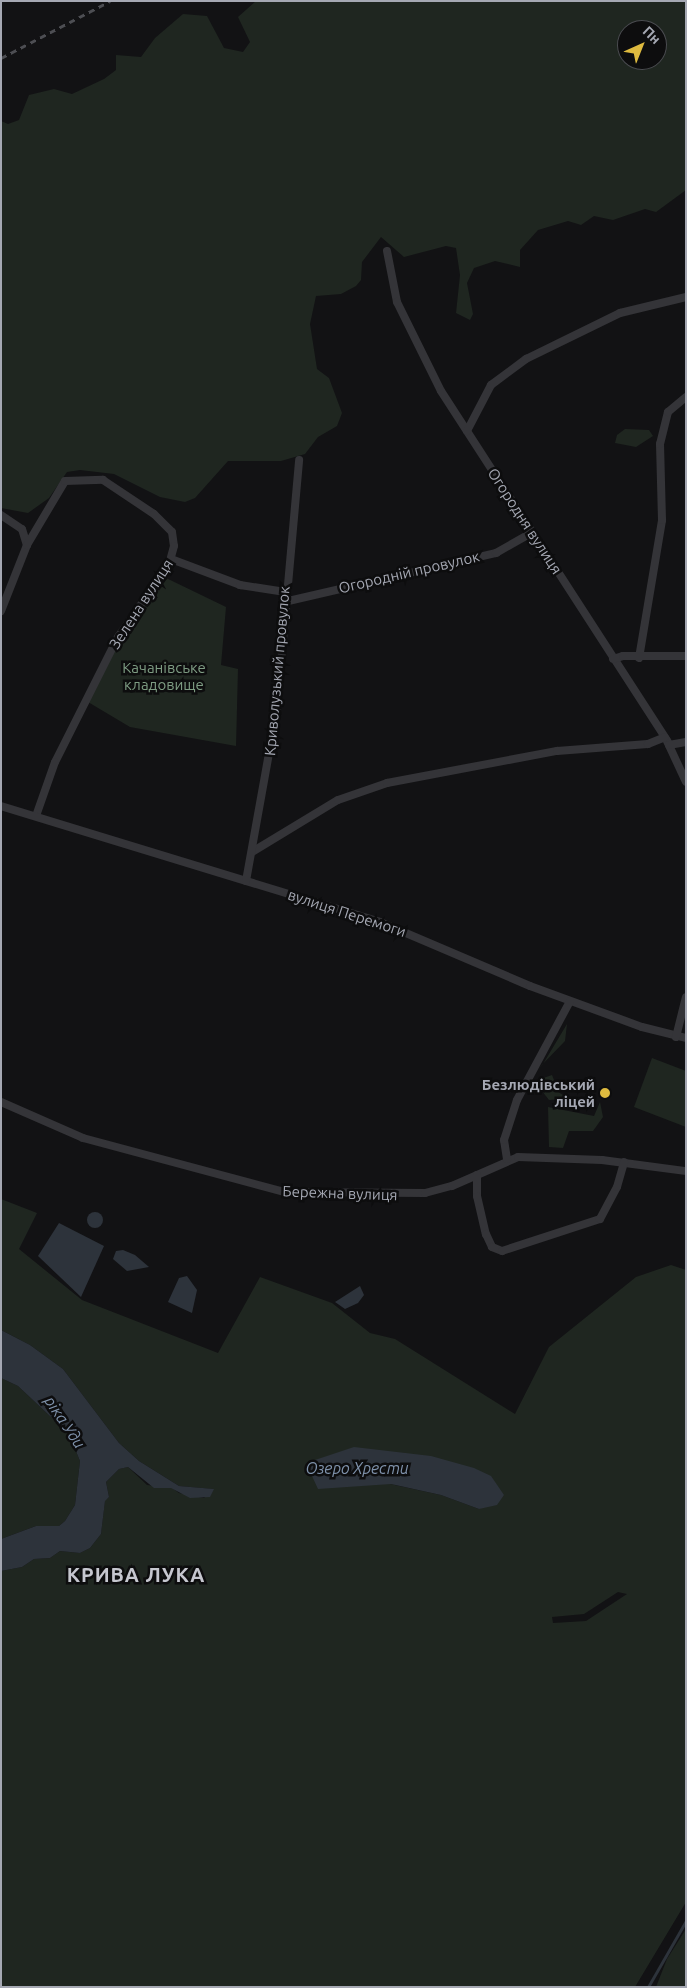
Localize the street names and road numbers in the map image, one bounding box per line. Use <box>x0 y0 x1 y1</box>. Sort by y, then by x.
street label: Огородня вулиця <box>484 465 566 577</box>
street label: Огородній провулок <box>337 547 481 597</box>
street label: Зелена вулиця <box>105 556 177 652</box>
street label: Криволузький провулок <box>261 585 293 757</box>
street label: вулиця Перемоги <box>286 885 408 941</box>
street label: Бережна вулиця <box>282 1182 398 1204</box>

